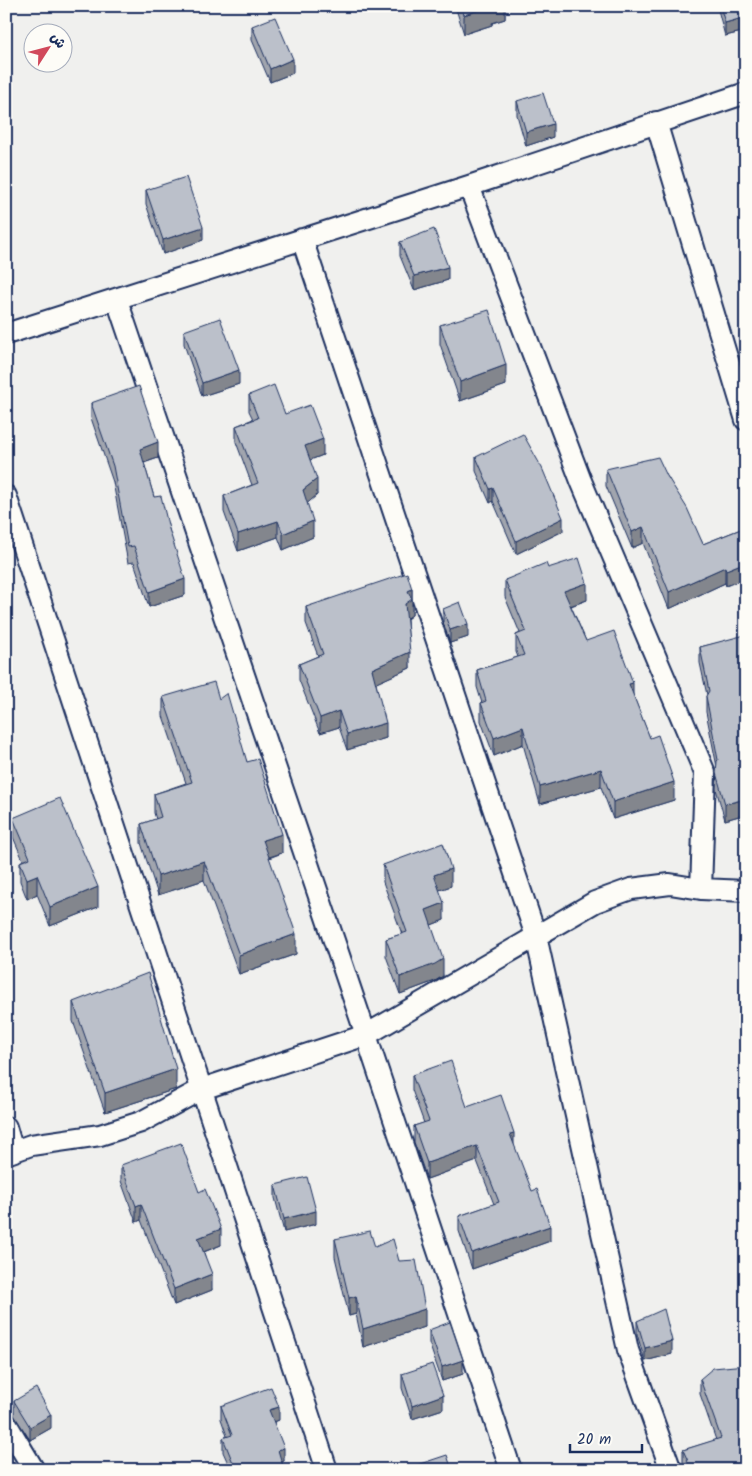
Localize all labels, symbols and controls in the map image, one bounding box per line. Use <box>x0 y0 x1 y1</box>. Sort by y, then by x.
north arrow <box>22 22 72 72</box>
text: ش <box>44 28 71 54</box>
scale bar <box>570 1421 642 1453</box>
text: 20 m <box>577 1428 611 1452</box>

